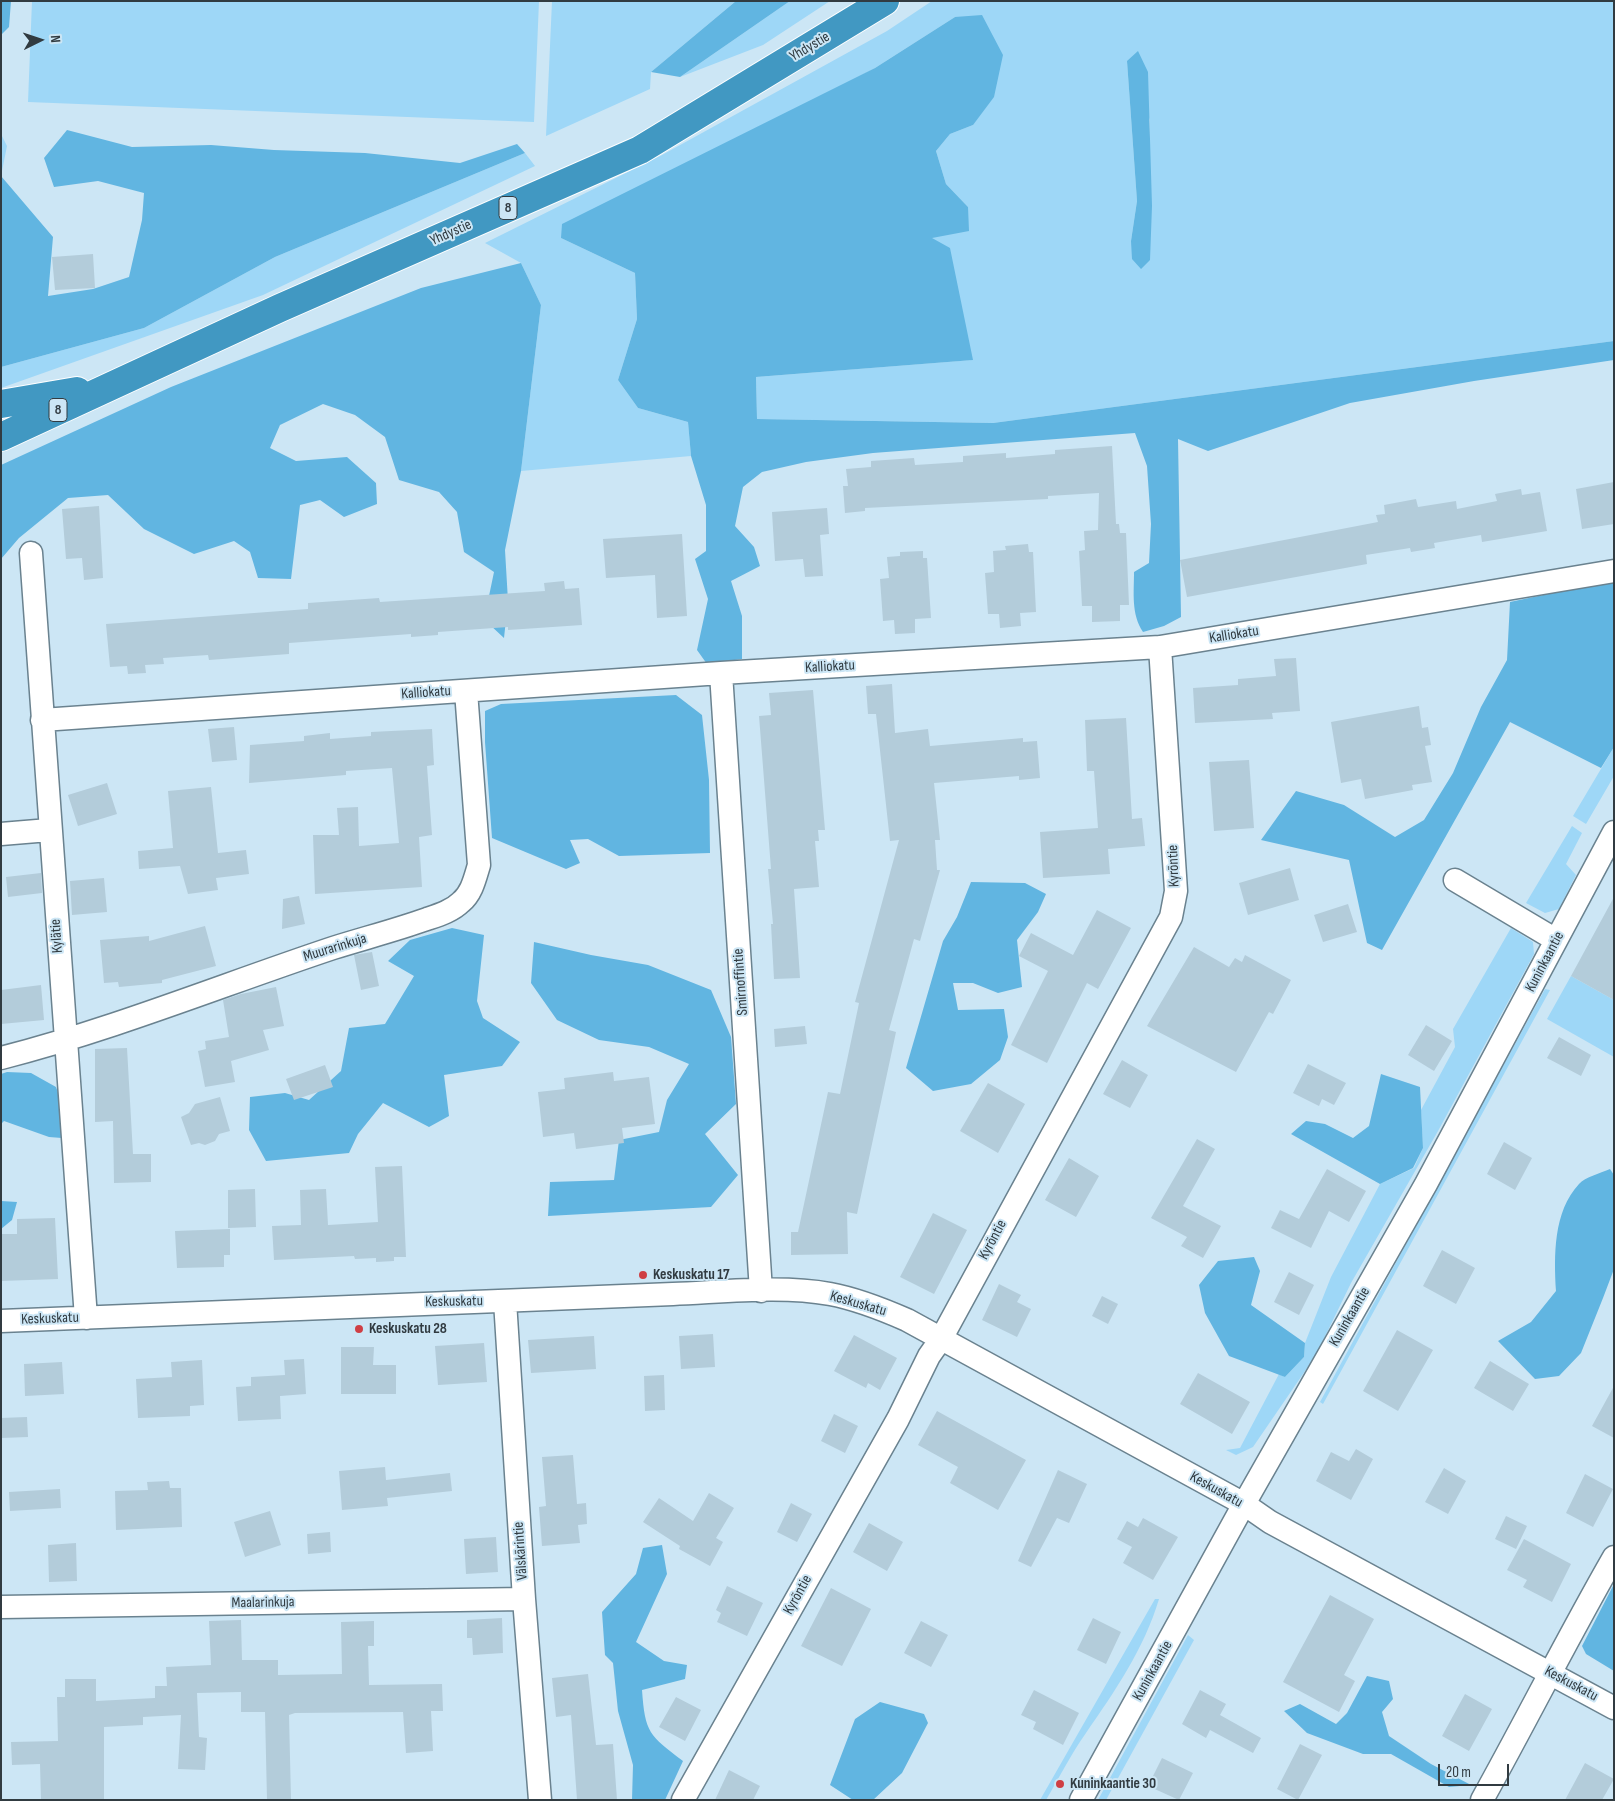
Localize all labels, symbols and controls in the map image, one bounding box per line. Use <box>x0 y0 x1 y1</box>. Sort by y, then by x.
north arrow <box>15 15 65 65</box>
street label: Yhdystie <box>787 28 833 66</box>
text: N <box>47 35 64 43</box>
road number: 8 <box>499 197 517 220</box>
street label: Yhdystie <box>428 216 474 250</box>
road number: 8 <box>49 398 67 422</box>
street label: Kalliokatu <box>1208 622 1260 648</box>
street label: Kalliokatu <box>805 657 855 677</box>
street label: Kalliokatu <box>401 682 451 704</box>
street label: Kyröntie <box>1164 844 1184 888</box>
street label: Kylätie <box>47 918 67 954</box>
street label: Kuninkaantie <box>1522 929 1568 995</box>
street label: Muurarinkuja <box>301 930 369 966</box>
street label: Smirnoffintie <box>730 948 752 1016</box>
street label: Kyröntie <box>975 1217 1011 1263</box>
place label: Keskuskatu 17 <box>653 1266 729 1284</box>
marker: Keskuskatu 17 <box>637 1269 649 1281</box>
street label: Kuninkaantie <box>1326 1284 1374 1350</box>
street label: Keskuskatu <box>828 1287 888 1321</box>
street label: Keskuskatu <box>425 1292 483 1312</box>
street label: Keskuskatu <box>21 1309 79 1329</box>
place label: Keskuskatu 28 <box>369 1320 447 1338</box>
marker: Keskuskatu 28 <box>353 1323 365 1335</box>
street label: Keskuskatu <box>1186 1468 1246 1512</box>
street label: Välskärintie <box>510 1521 532 1581</box>
street label: Kyröntie <box>780 1572 816 1618</box>
street label: Maalarinkuja <box>231 1593 295 1613</box>
street label: Kuninkaantie <box>1129 1638 1177 1704</box>
street label: Keskuskatu <box>1541 1663 1601 1705</box>
scale bar <box>1440 1754 1511 1786</box>
text: 20 m <box>1446 1763 1471 1782</box>
place label: Kuninkaantie 30 <box>1070 1775 1156 1793</box>
marker: Kuninkaantie 30 <box>1054 1778 1066 1790</box>

